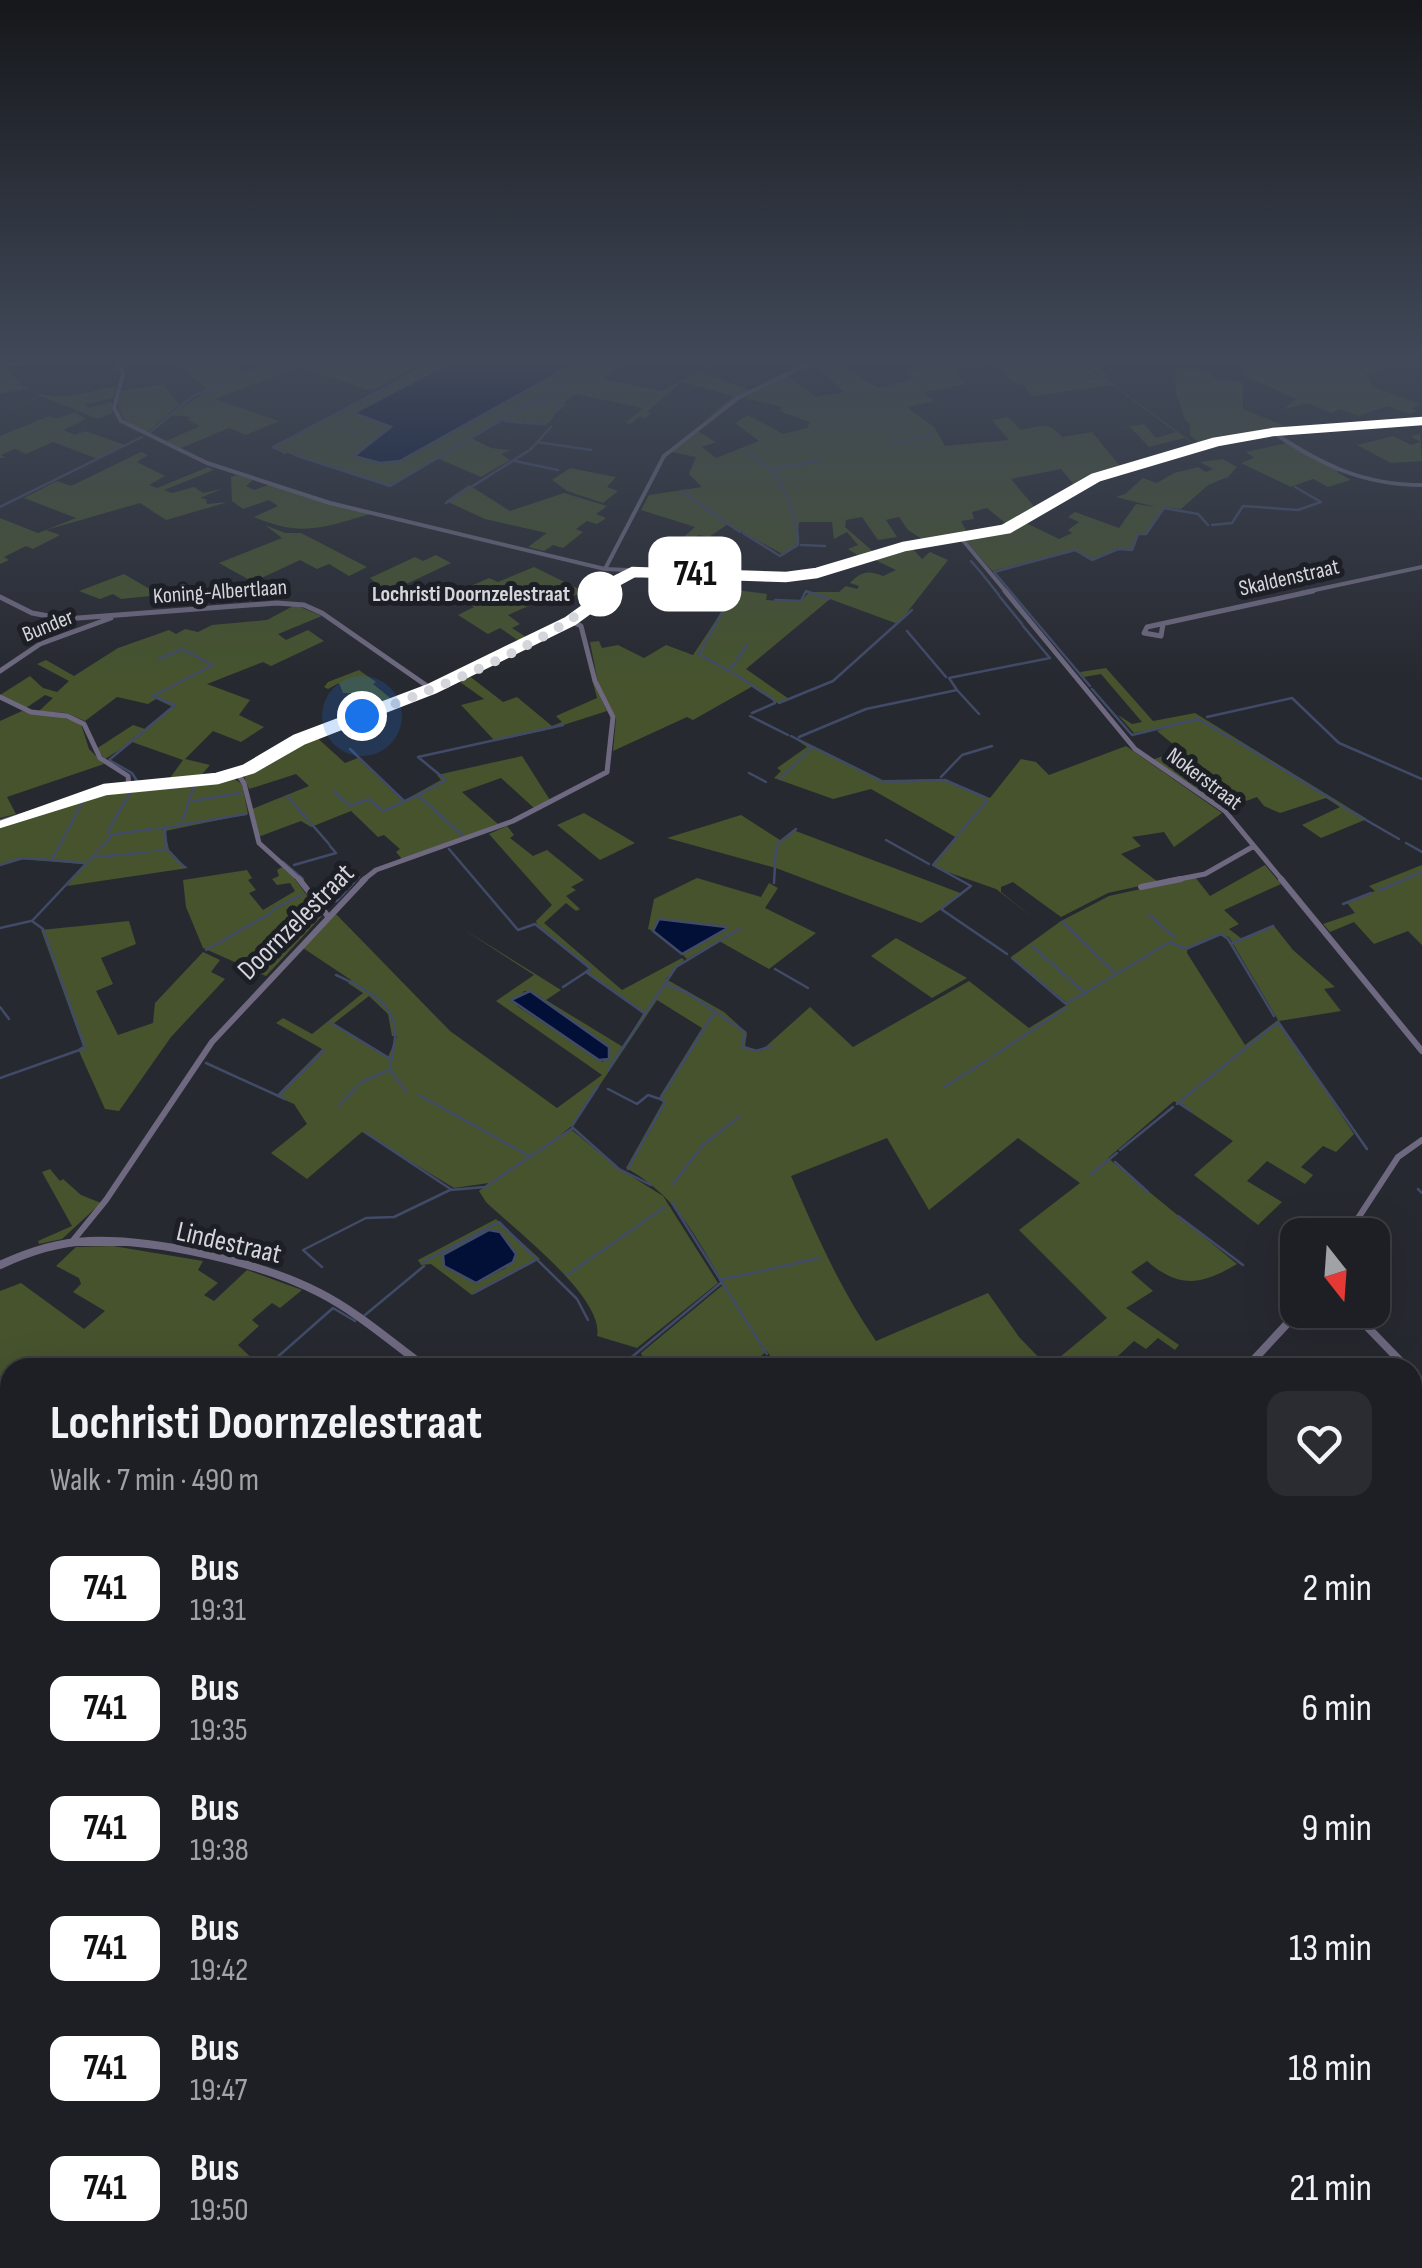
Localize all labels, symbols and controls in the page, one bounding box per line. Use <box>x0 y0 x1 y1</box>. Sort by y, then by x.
line badge: 741 <box>638 542 752 606</box>
text: 741 <box>673 553 717 596</box>
street label: Skaldenstraat <box>1236 553 1342 603</box>
marker: Lochristi Doornzelestraat <box>579 573 621 615</box>
street label: Koning-Albertlaan <box>152 574 288 610</box>
place label: Lochristi Doornzelestraat <box>372 581 570 608</box>
street label: Bunder <box>18 604 78 648</box>
your location <box>337 691 387 741</box>
street label: Nokerstraat <box>1161 742 1247 816</box>
street label: Doornzelestraat <box>231 857 361 987</box>
street label: Lindestraat <box>173 1215 285 1271</box>
north arrow <box>1280 1218 1390 1328</box>
map controls <box>1280 1218 1390 1328</box>
button: heart <box>1267 1391 1372 1496</box>
text: Lochristi Doornzelestraat <box>50 1395 482 1452</box>
text: Walk · 7 min · 490 m <box>50 1461 259 1500</box>
text: Bus <box>190 1546 239 1591</box>
text: 2 min <box>1303 1566 1372 1611</box>
text: 741 <box>83 1567 127 1610</box>
text: 19:31 <box>190 1591 246 1630</box>
text: Bus <box>190 1666 239 1711</box>
text: 6 min <box>1302 1686 1372 1731</box>
text: 741 <box>83 1687 127 1730</box>
text: 19:35 <box>190 1711 248 1750</box>
text: Bus <box>190 1786 239 1831</box>
text: 9 min <box>1301 1806 1372 1851</box>
text: 741 <box>83 1807 127 1850</box>
text: 19:38 <box>190 1831 249 1870</box>
text: Bus <box>190 1906 239 1951</box>
text: 13 min <box>1289 1926 1372 1971</box>
text: 741 <box>83 1927 127 1970</box>
text: 19:42 <box>190 1951 248 1990</box>
text: Bus <box>190 2026 239 2071</box>
text: 18 min <box>1288 2046 1372 2091</box>
text: 741 <box>83 2047 127 2090</box>
text: 19:47 <box>190 2071 247 2110</box>
text: Bus <box>190 2146 239 2191</box>
text: 21 min <box>1289 2166 1372 2211</box>
text: 741 <box>83 2167 127 2210</box>
text: 19:50 <box>190 2191 249 2230</box>

